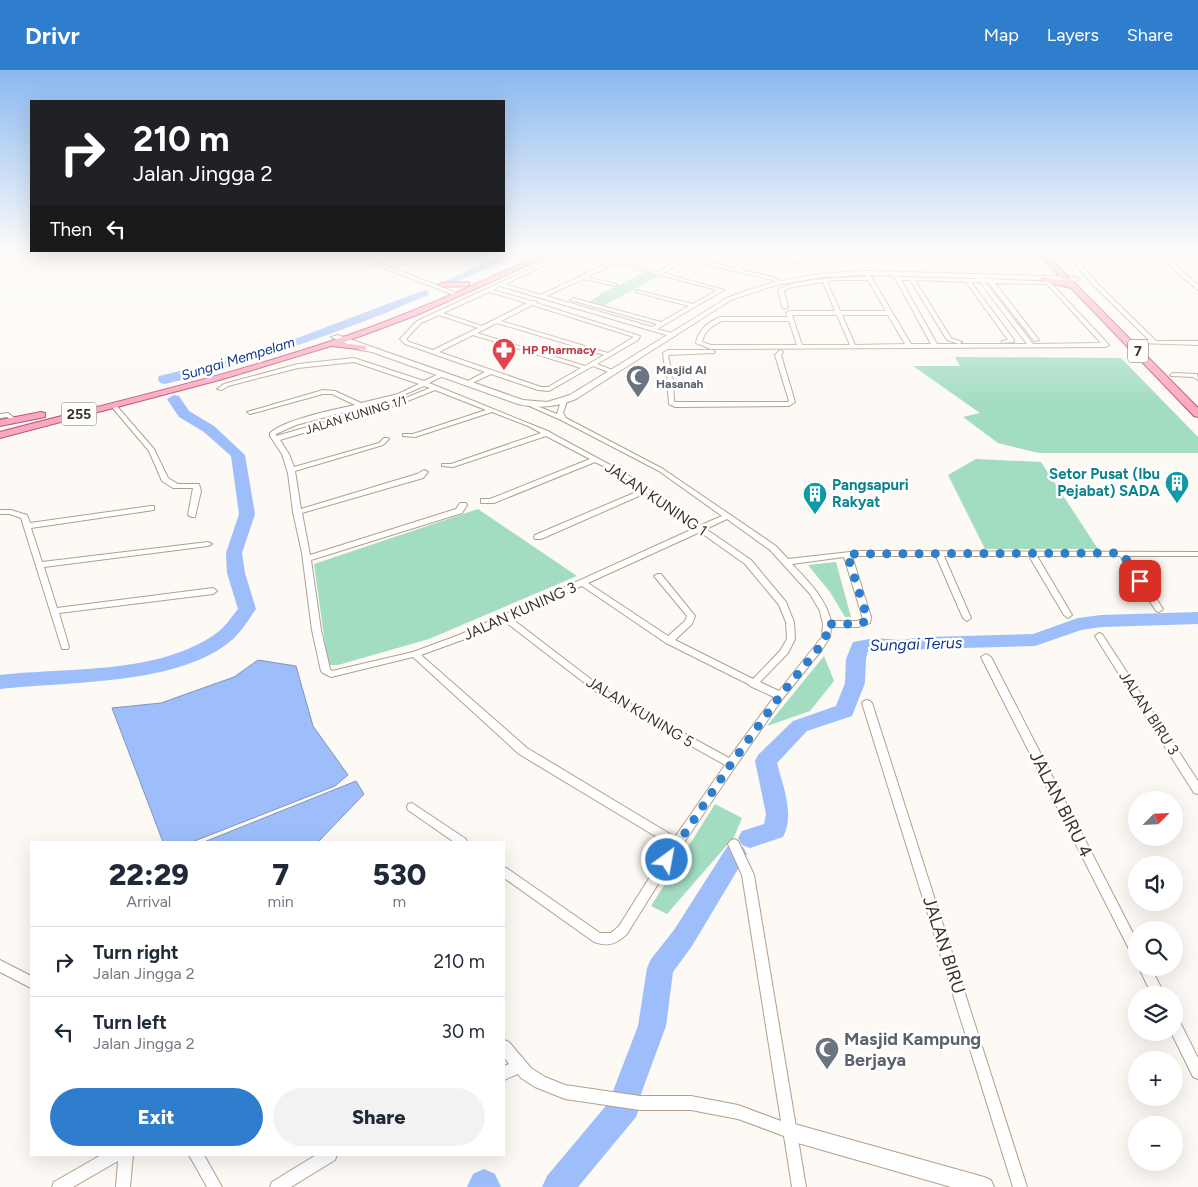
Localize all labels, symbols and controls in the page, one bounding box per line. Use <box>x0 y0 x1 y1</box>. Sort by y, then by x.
text: Drivr <box>25 21 80 50</box>
text: Map <box>984 24 1019 46</box>
text: Layers <box>1047 24 1099 46</box>
text: Share <box>1127 24 1173 46</box>
text: 210 m <box>133 118 230 160</box>
icon: right <box>50 120 115 185</box>
text: Jalan Jingga 2 <box>133 160 273 187</box>
icon: left <box>102 215 130 243</box>
text: Then <box>50 218 92 241</box>
water label: Sungai Mempelam <box>179 334 297 384</box>
pharmacy icon: HP Pharmacy <box>491 337 517 371</box>
road number: 7 <box>1128 340 1148 362</box>
place label: HP Pharmacy <box>522 343 596 357</box>
place label: Masjid Al Hasanah <box>656 363 706 391</box>
mosque icon: Masjid Al Hasanah <box>625 364 651 398</box>
street label: JALAN KUNING 1/1 <box>304 393 408 437</box>
road number: 255 <box>62 402 96 426</box>
street label: JALAN KUNING 1 <box>601 458 711 540</box>
place label: Setor Pusat (Ibu Pejabat) SADA <box>1049 465 1160 500</box>
building icon: Setor Pusat (Ibu Pejabat) SADA <box>1164 470 1190 504</box>
place label: Pangsapuri Rakyat <box>832 476 909 511</box>
building icon: Pangsapuri Rakyat <box>802 481 828 515</box>
pin <box>1119 560 1161 602</box>
icon: arrive <box>1126 567 1154 595</box>
street label: JALAN KUNING 3 <box>461 578 579 644</box>
water label: Sungai Terus <box>869 633 963 655</box>
street label: JALAN BIRU 3 <box>1115 668 1183 758</box>
street label: JALAN KUNING 5 <box>583 673 697 751</box>
street label: JALAN BIRU 4 <box>1025 747 1097 861</box>
north arrow <box>1128 791 1182 846</box>
map controls <box>1128 791 1183 1171</box>
position arrow <box>640 833 692 885</box>
text: 22:29 <box>109 856 189 893</box>
text: 7 <box>272 856 289 893</box>
text: 530 <box>372 856 426 893</box>
button: sound <box>1128 856 1183 911</box>
text: Arrival <box>126 892 171 911</box>
text: min <box>268 892 294 911</box>
text: m <box>393 892 406 911</box>
street label: JALAN BIRU <box>918 893 970 997</box>
button: search <box>1128 921 1183 976</box>
text: Turn right <box>93 941 179 964</box>
icon: right <box>50 948 78 976</box>
text: 210 m <box>433 950 485 973</box>
text: Jalan Jingga 2 <box>93 964 195 983</box>
button: layers <box>1128 986 1183 1041</box>
text: Turn left <box>93 1011 167 1034</box>
icon: left <box>50 1018 78 1046</box>
text: 30 m <box>442 1020 485 1043</box>
place label: Masjid Kampung Berjaya <box>844 1028 981 1071</box>
text: Jalan Jingga 2 <box>93 1034 195 1053</box>
mosque icon: Masjid Kampung Berjaya <box>814 1036 840 1070</box>
button: + <box>1128 1051 1183 1106</box>
button: Exit <box>50 1088 263 1146</box>
button: Share <box>273 1088 485 1146</box>
button: − <box>1128 1116 1183 1171</box>

